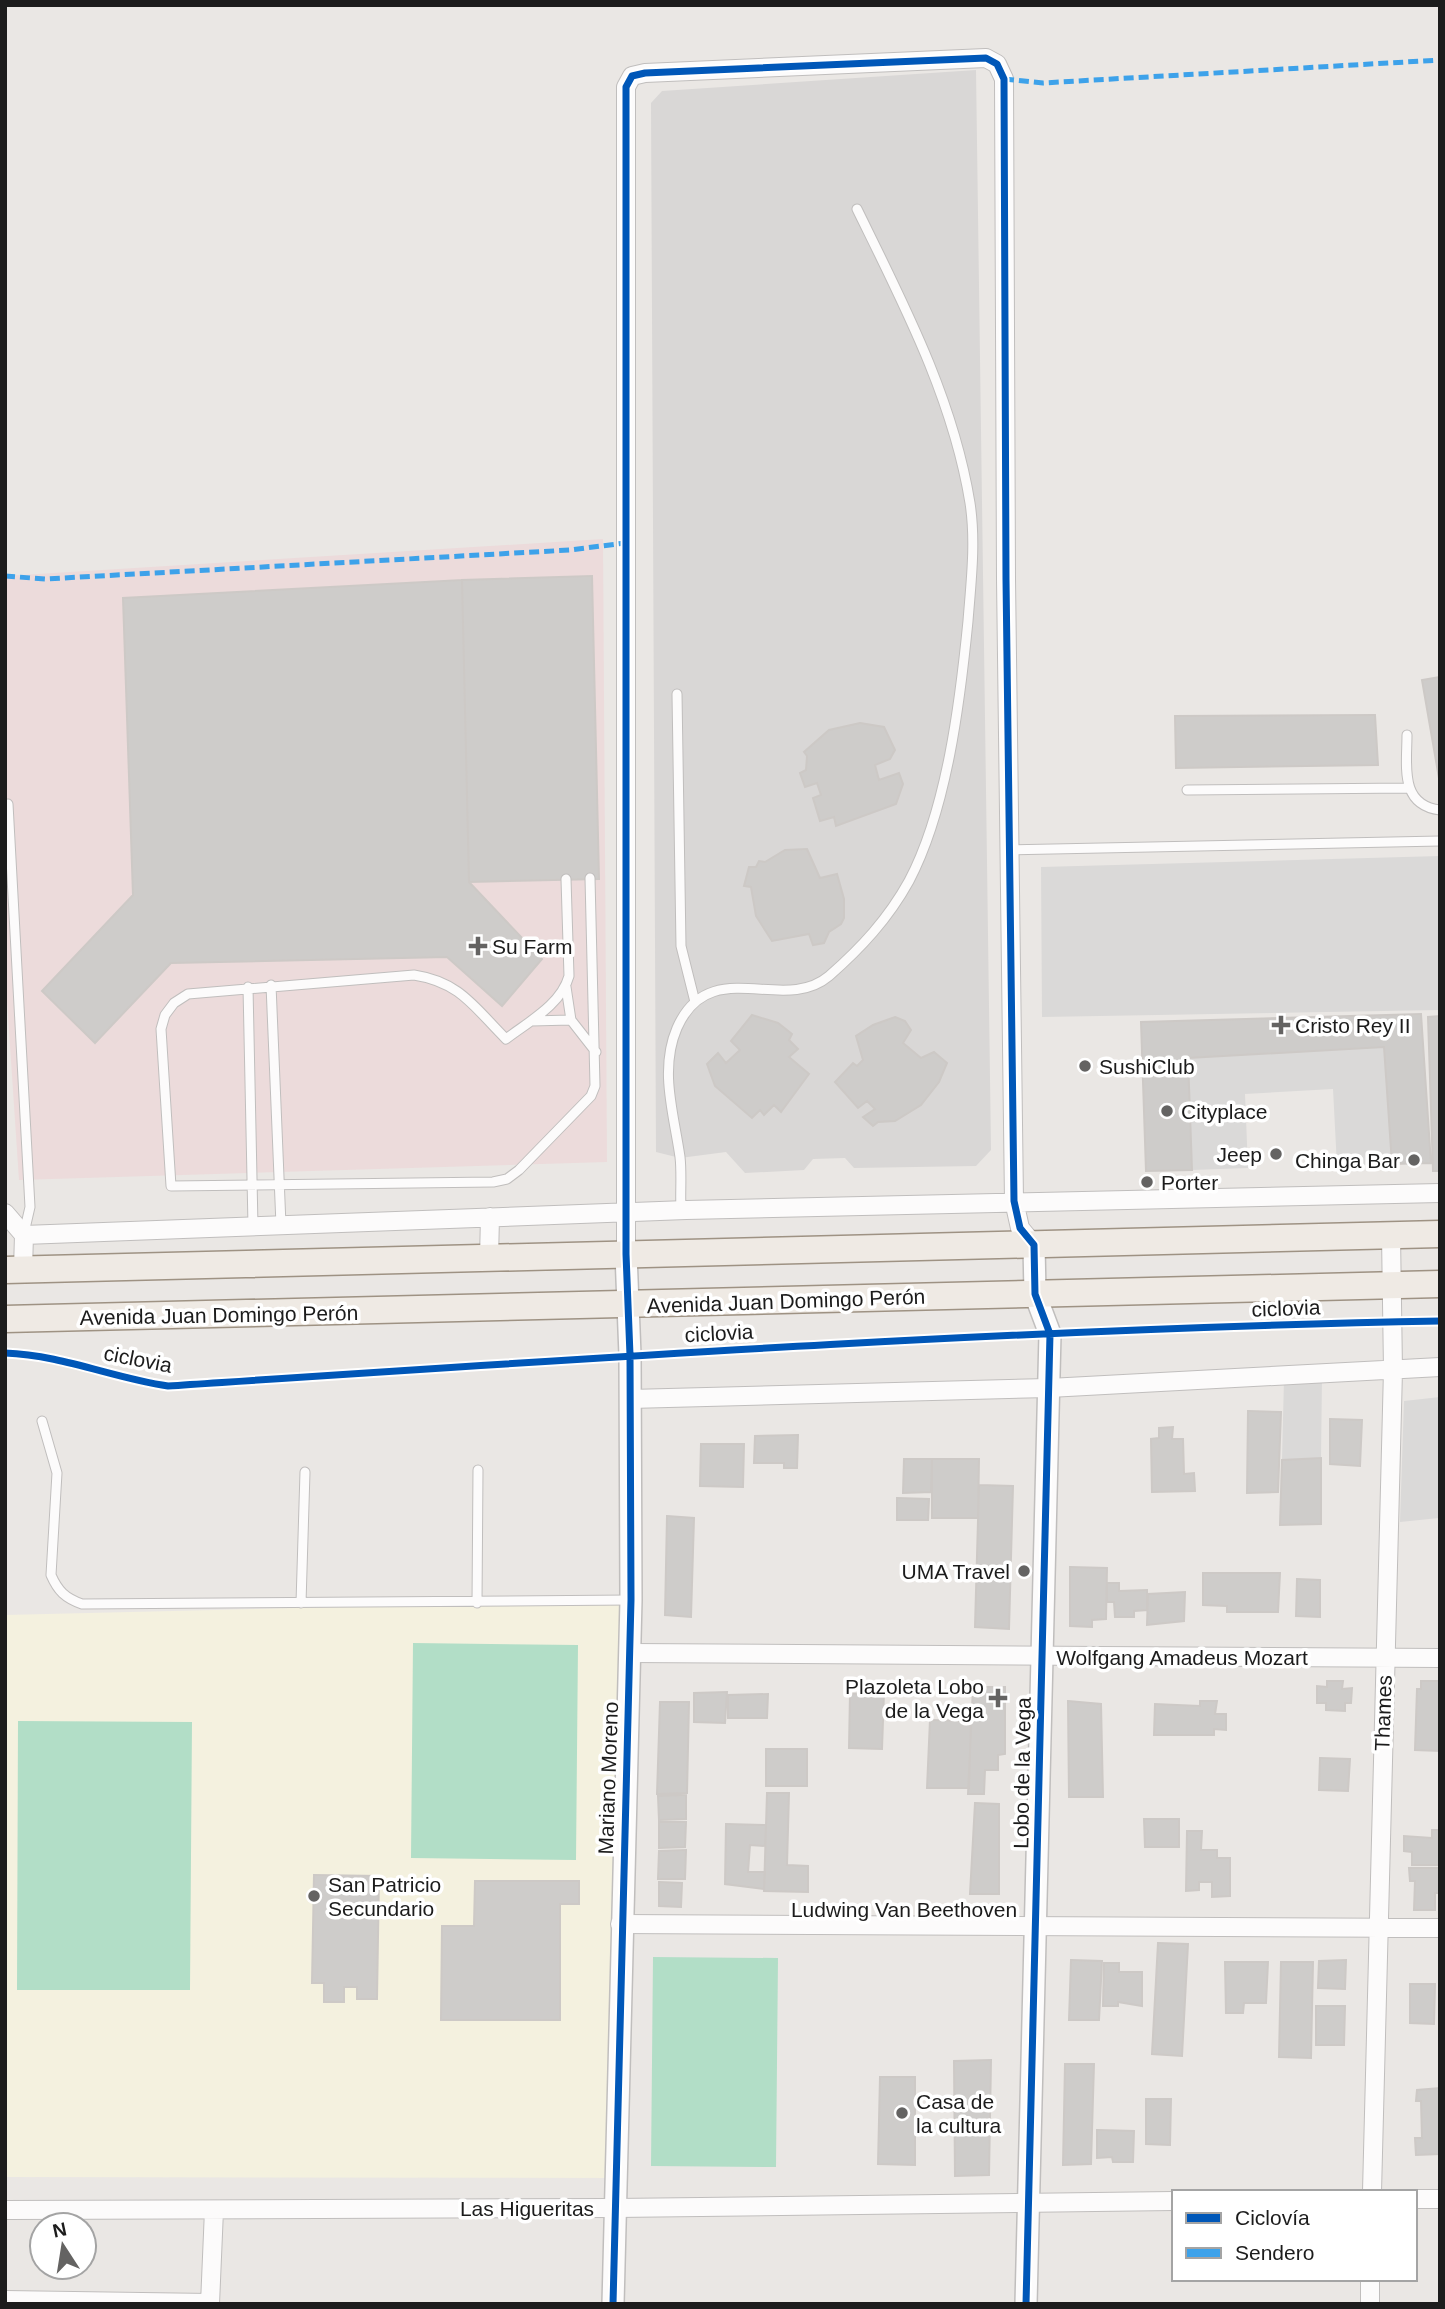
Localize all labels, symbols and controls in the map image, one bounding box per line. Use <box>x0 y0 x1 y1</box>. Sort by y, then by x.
place label: Su Farm <box>492 935 573 958</box>
marker: Su Farm <box>470 938 486 954</box>
place label: Cristo Rey II <box>1295 1014 1411 1037</box>
marker: Cristo Rey II <box>1273 1017 1289 1033</box>
place label: SushiClub <box>1099 1055 1195 1078</box>
marker: SushiClub <box>1077 1058 1093 1074</box>
place label: Cityplace <box>1181 1100 1267 1123</box>
marker: Cityplace <box>1159 1103 1175 1119</box>
place label: Jeep <box>1216 1143 1262 1166</box>
marker: Jeep <box>1268 1146 1284 1162</box>
place label: Chinga Bar <box>1295 1149 1400 1172</box>
marker: Chinga Bar <box>1406 1152 1422 1168</box>
place label: Porter <box>1161 1171 1218 1194</box>
marker: Porter <box>1139 1174 1155 1190</box>
street label: Avenida Juan Domingo Perón <box>646 1285 926 1317</box>
street label: ciclovia <box>1251 1295 1321 1321</box>
street label: Avenida Juan Domingo Perón <box>80 1301 358 1329</box>
street label: ciclovia <box>684 1320 754 1346</box>
street label: ciclovia <box>102 1341 174 1377</box>
place label: UMA Travel <box>901 1560 1010 1583</box>
marker: UMA Travel <box>1016 1563 1032 1579</box>
street label: Wolfgang Amadeus Mozart <box>1056 1646 1308 1669</box>
place label: Plazoleta Lobo de la Vega <box>845 1675 984 1722</box>
street label: Thames <box>1370 1675 1396 1751</box>
marker: Plazoleta Lobo de la Vega <box>990 1690 1006 1706</box>
street label: Lobo de la Vega <box>1009 1697 1035 1849</box>
street label: Mariano Moreno <box>594 1701 622 1855</box>
place label: San Patricio Secundario <box>328 1873 441 1920</box>
marker: San Patricio Secundario <box>306 1888 322 1904</box>
street label: Ludwing Van Beethoven <box>791 1898 1017 1921</box>
place label: Casa de la cultura <box>916 2090 1002 2137</box>
marker: Casa de la cultura <box>894 2105 910 2121</box>
legend <box>1172 2190 1417 2281</box>
street label: Las Higueritas <box>460 2197 594 2220</box>
text: Ciclovía <box>1235 2206 1310 2229</box>
north arrow <box>28 2211 98 2281</box>
text: N <box>51 2218 68 2242</box>
text: Sendero <box>1235 2241 1314 2264</box>

